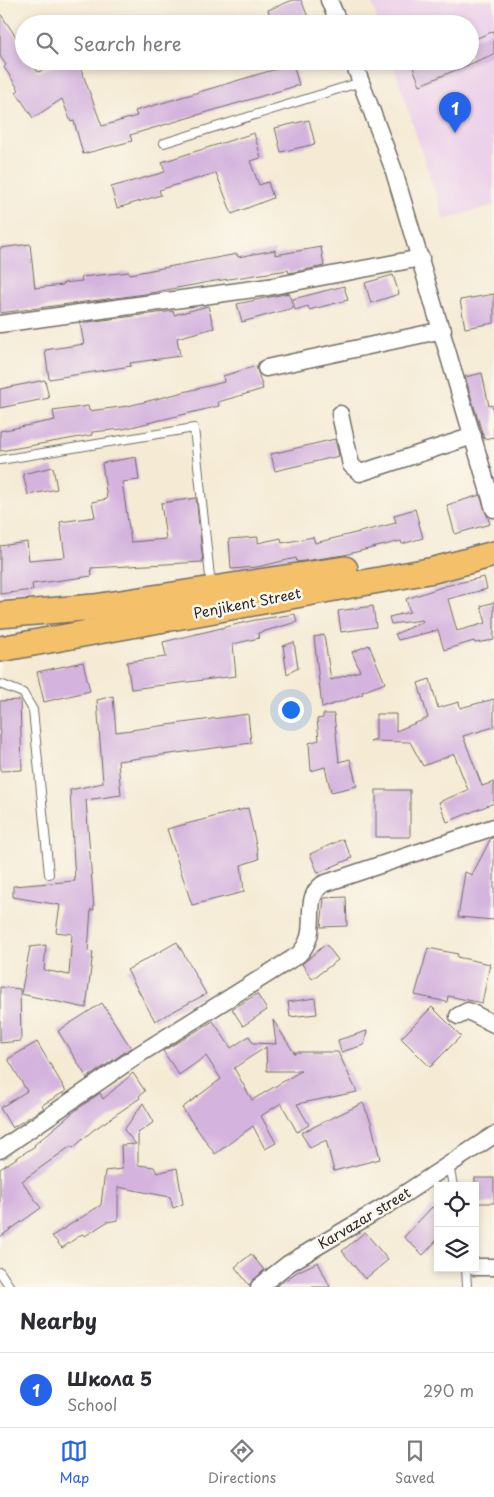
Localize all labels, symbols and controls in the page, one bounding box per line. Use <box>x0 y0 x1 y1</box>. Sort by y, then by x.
search box <box>15 15 479 70</box>
icon: search <box>33 29 61 57</box>
text: Search here <box>73 29 182 57</box>
pin: 1 <box>439 92 471 133</box>
street label: Penjikent Street <box>191 582 303 624</box>
your location <box>278 697 304 723</box>
street label: Karvazar street <box>314 1182 415 1254</box>
map controls <box>434 1182 479 1272</box>
button: locate <box>434 1182 479 1227</box>
button: layers <box>434 1227 479 1272</box>
text: Nearby <box>20 1304 97 1336</box>
text: Школа 5 <box>67 1364 152 1392</box>
text: 1 <box>32 1378 40 1402</box>
text: 290 m <box>423 1378 474 1402</box>
text: School <box>67 1392 117 1416</box>
tab: Map <box>59 1437 89 1488</box>
tab: Directions <box>208 1437 276 1488</box>
tab: Saved <box>395 1437 435 1488</box>

